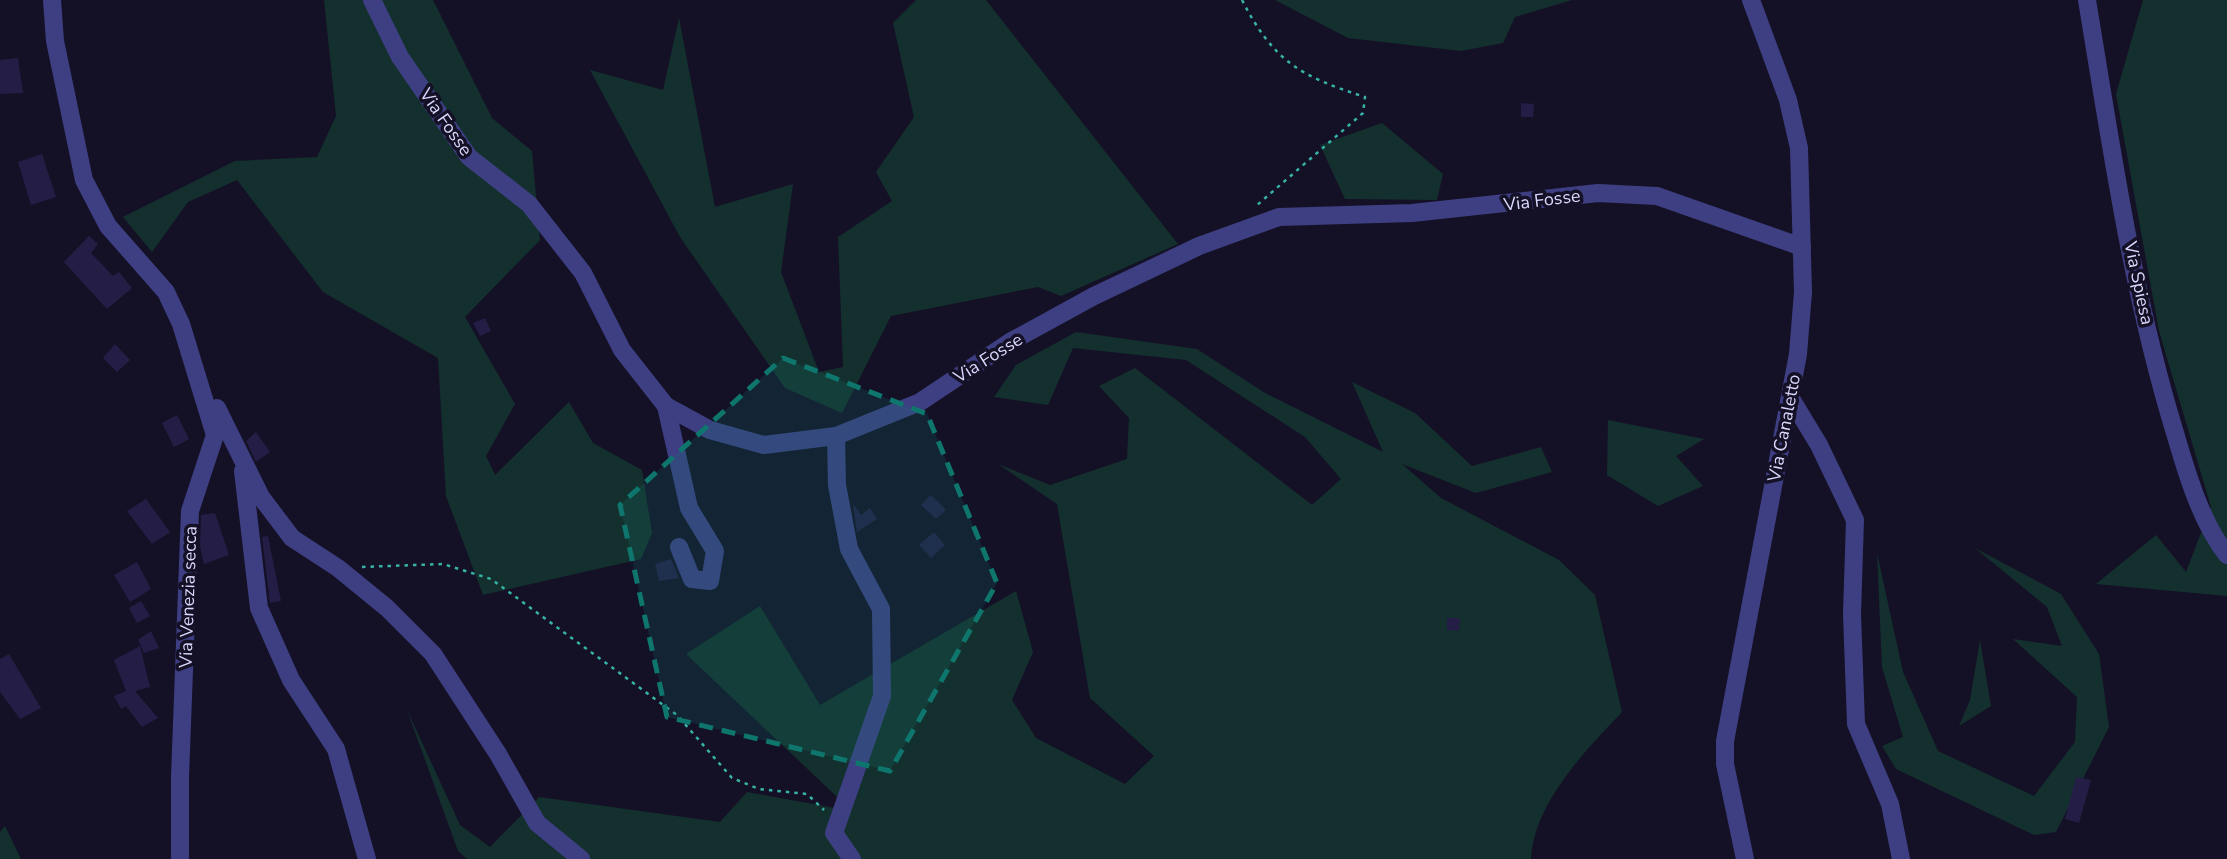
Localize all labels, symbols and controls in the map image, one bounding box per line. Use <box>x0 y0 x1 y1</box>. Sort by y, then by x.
street label: Via Fosse <box>413 83 478 160</box>
street label: Via Fosse <box>1501 183 1582 217</box>
street label: Via Spiesa <box>2118 238 2159 327</box>
street label: Via Fosse <box>948 327 1027 389</box>
street label: Via Canaletto <box>1762 372 1806 485</box>
street label: Via Venezia secca <box>173 525 202 670</box>

